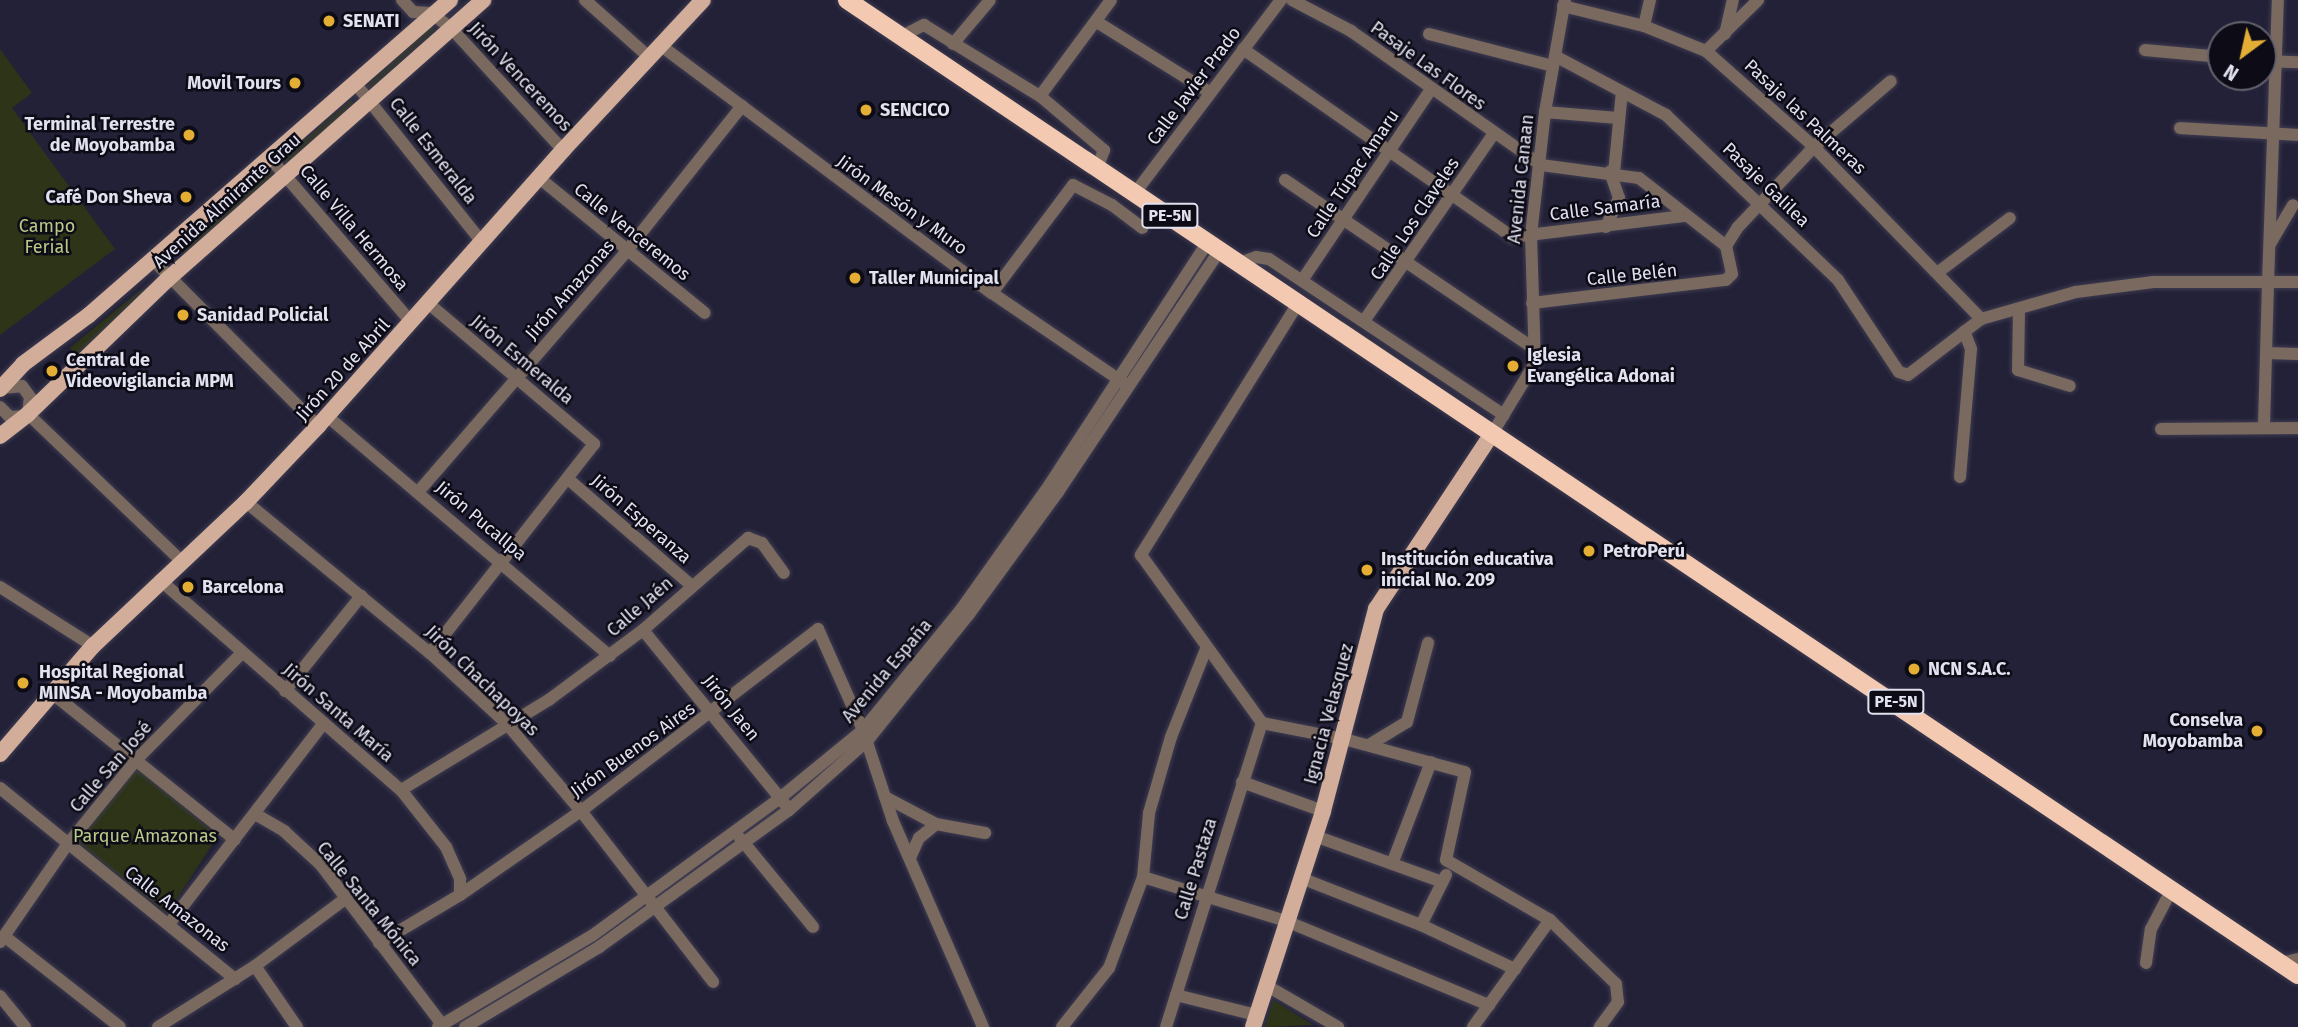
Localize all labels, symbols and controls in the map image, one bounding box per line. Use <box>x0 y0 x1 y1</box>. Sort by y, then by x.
place label: SENATI <box>343 10 399 32</box>
marker: SENATI <box>321 13 337 29</box>
street label: Pasaje Las Flores <box>1366 17 1490 115</box>
street label: Jirón Venceremos <box>464 18 576 136</box>
north arrow <box>2207 21 2277 91</box>
street label: Calle Javier Prado <box>1142 23 1246 149</box>
street label: Pasaje las Palmeras <box>1740 55 1870 179</box>
text: N <box>2220 59 2243 85</box>
place label: Movil Tours <box>187 72 281 94</box>
marker: Movil Tours <box>287 75 303 91</box>
street label: Calle Esmeralda <box>385 93 481 209</box>
place label: SENCICO <box>880 99 950 121</box>
marker: SENCICO <box>858 102 874 118</box>
street label: Calle Túpac Amaru <box>1302 106 1404 242</box>
street label: Avenida Canaan <box>1503 113 1539 245</box>
place label: Terminal Terrestre de Moyobamba <box>24 114 175 156</box>
marker: Terminal Terrestre de Moyobamba <box>181 127 197 143</box>
street label: Avenida Almirante Grau <box>149 129 305 273</box>
street label: Pasaje Galilea <box>1718 138 1814 232</box>
street label: Jirón Mesón y Muro <box>833 150 971 260</box>
street label: Calle Los Claveles <box>1366 154 1464 284</box>
street label: Calle Villa Hermosa <box>295 161 413 295</box>
street label: Calle Venceremos <box>570 179 694 285</box>
place label: Café Don Sheva <box>45 186 172 208</box>
marker: Café Don Sheva <box>178 189 194 205</box>
street label: Calle Samaría <box>1549 191 1661 225</box>
road number: PE-5N <box>1140 204 1200 229</box>
park label: Campo Ferial <box>19 216 75 258</box>
street label: Jirón Amazonas <box>521 236 619 344</box>
street label: Calle Belén <box>1586 260 1678 290</box>
place label: Taller Municipal <box>869 267 999 289</box>
marker: Taller Municipal <box>847 270 863 286</box>
place label: Sanidad Policial <box>197 304 328 326</box>
marker: Sanidad Policial <box>175 307 191 323</box>
street label: Jirón Esmeralda <box>466 311 578 409</box>
street label: Jirón 20 de Abril <box>291 314 395 426</box>
place label: Iglesia Evangélica Adonai <box>1527 345 1675 388</box>
place label: Central de Videovigilancia MPM <box>66 350 234 392</box>
marker: Iglesia Evangélica Adonai <box>1505 358 1521 374</box>
marker: Central de Videovigilancia MPM <box>44 363 60 379</box>
street label: Jirón Esperanza <box>587 470 695 568</box>
street label: Jirón Pucallpa <box>431 477 531 565</box>
place label: PetroPerú <box>1603 540 1685 562</box>
marker: PetroPerú <box>1581 543 1597 559</box>
place label: Institución educativa inicial No. 209 <box>1381 549 1554 592</box>
marker: Institución educativa inicial No. 209 <box>1359 562 1375 578</box>
street label: Calle Jaén <box>603 573 677 641</box>
place label: Barcelona <box>202 576 284 598</box>
marker: Barcelona <box>180 579 196 595</box>
street label: Avenida España <box>837 615 937 727</box>
street label: Jirón Chachapoyas <box>421 621 543 741</box>
street label: Ignacia Velasquez <box>1300 641 1358 787</box>
place label: NCN S.A.C. <box>1928 658 2011 680</box>
street label: Jirón Santa María <box>278 659 398 767</box>
marker: NCN S.A.C. <box>1906 661 1922 677</box>
place label: Hospital Regional MINSA - Moyobamba <box>39 662 207 704</box>
street label: Jirón Jaen <box>698 671 764 745</box>
marker: Hospital Regional MINSA - Moyobamba <box>13 673 33 693</box>
road number: PE-5N <box>1866 690 1926 715</box>
street label: Jirón Buenos Aires <box>567 698 699 802</box>
place label: Conselva Moyobamba <box>2143 710 2243 752</box>
street label: Calle San José <box>66 717 156 817</box>
marker: Conselva Moyobamba <box>2249 723 2265 739</box>
street label: Calle Pastaza <box>1170 815 1222 923</box>
park label: Parque Amazonas <box>73 825 217 847</box>
street label: Calle Santa Mónica <box>312 837 426 971</box>
street label: Calle Amazonas <box>120 861 234 957</box>

